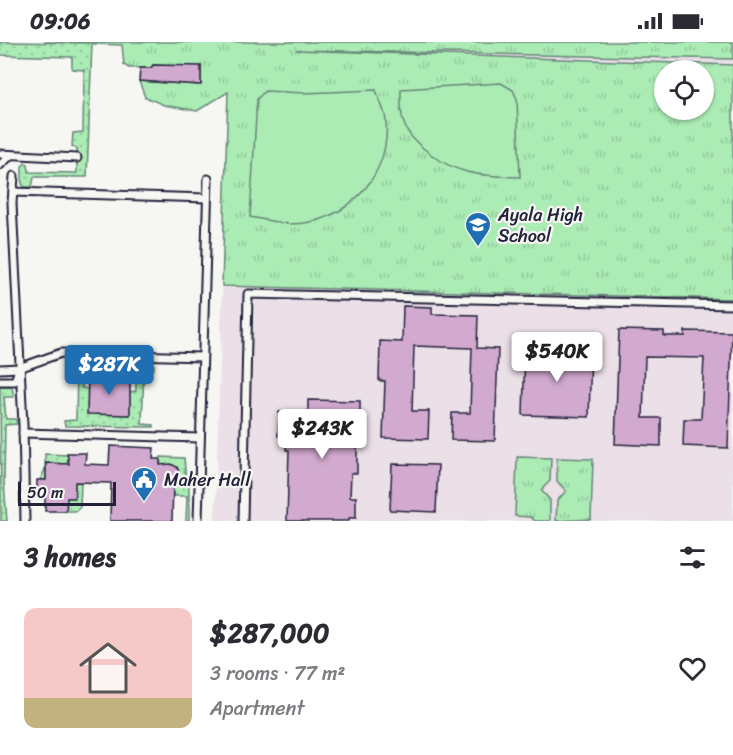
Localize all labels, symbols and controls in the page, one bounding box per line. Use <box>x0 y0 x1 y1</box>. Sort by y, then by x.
text: 09:06 <box>30 2 90 41</box>
map controls <box>654 60 714 120</box>
button: locate <box>654 60 714 120</box>
place label: Ayala High School <box>497 199 583 252</box>
school or university icon: Ayala High School <box>463 210 493 248</box>
pin: $540K <box>515 332 599 383</box>
text: $540K <box>526 334 588 369</box>
pin: $287K <box>67 345 151 396</box>
text: $287K <box>79 347 139 382</box>
pin: $243K <box>280 409 364 460</box>
text: $243K <box>292 411 352 446</box>
place label: Maher Hall <box>164 464 251 496</box>
public building icon: Maher Hall <box>129 465 159 503</box>
text: 50 m <box>27 478 63 507</box>
scale bar <box>18 479 116 506</box>
text: 3 homes <box>24 534 116 580</box>
icon: filters <box>676 541 709 574</box>
text: $287,000 <box>210 610 329 656</box>
icon: home <box>72 632 144 704</box>
icon: heart <box>676 652 709 685</box>
text: 3 rooms · 77 m² <box>210 656 345 691</box>
text: Apartment <box>210 691 304 726</box>

